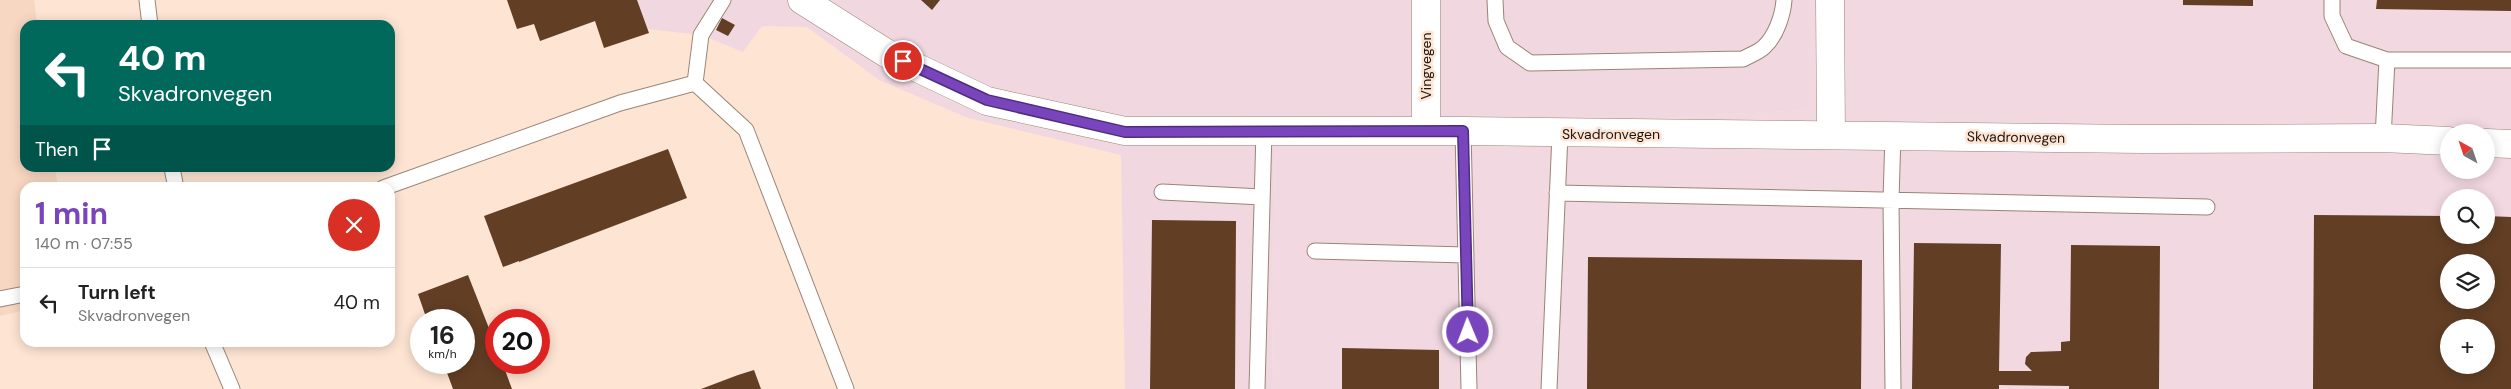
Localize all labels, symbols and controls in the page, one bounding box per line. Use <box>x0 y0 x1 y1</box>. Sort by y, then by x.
street label: Vingvegen <box>1417 32 1435 100</box>
text: 40 m <box>118 35 207 81</box>
icon: left <box>35 40 100 105</box>
pin <box>882 40 924 82</box>
icon: arrive <box>889 47 917 75</box>
text: Skvadronvegen <box>118 79 272 108</box>
north arrow <box>2440 124 2495 179</box>
map controls <box>2440 124 2495 374</box>
street label: Skvadronvegen <box>1562 125 1660 143</box>
street label: Skvadronvegen <box>1967 127 2065 147</box>
icon: arrive <box>88 135 116 163</box>
text: Then <box>35 137 78 162</box>
button: search <box>2440 189 2495 244</box>
text: 1 min <box>35 194 108 233</box>
button: close <box>328 199 380 251</box>
text: 140 m · 07:55 <box>35 233 133 254</box>
button: layers <box>2440 254 2495 309</box>
text: Turn left <box>78 280 156 305</box>
icon: left <box>35 289 63 317</box>
text: 40 m <box>333 290 380 315</box>
text: Skvadronvegen <box>78 305 190 326</box>
position arrow <box>1441 305 1493 357</box>
speed limit sign: 20 <box>485 309 550 374</box>
text: 16 <box>430 319 455 352</box>
button: + <box>2440 319 2495 374</box>
text: km/h <box>428 346 457 362</box>

